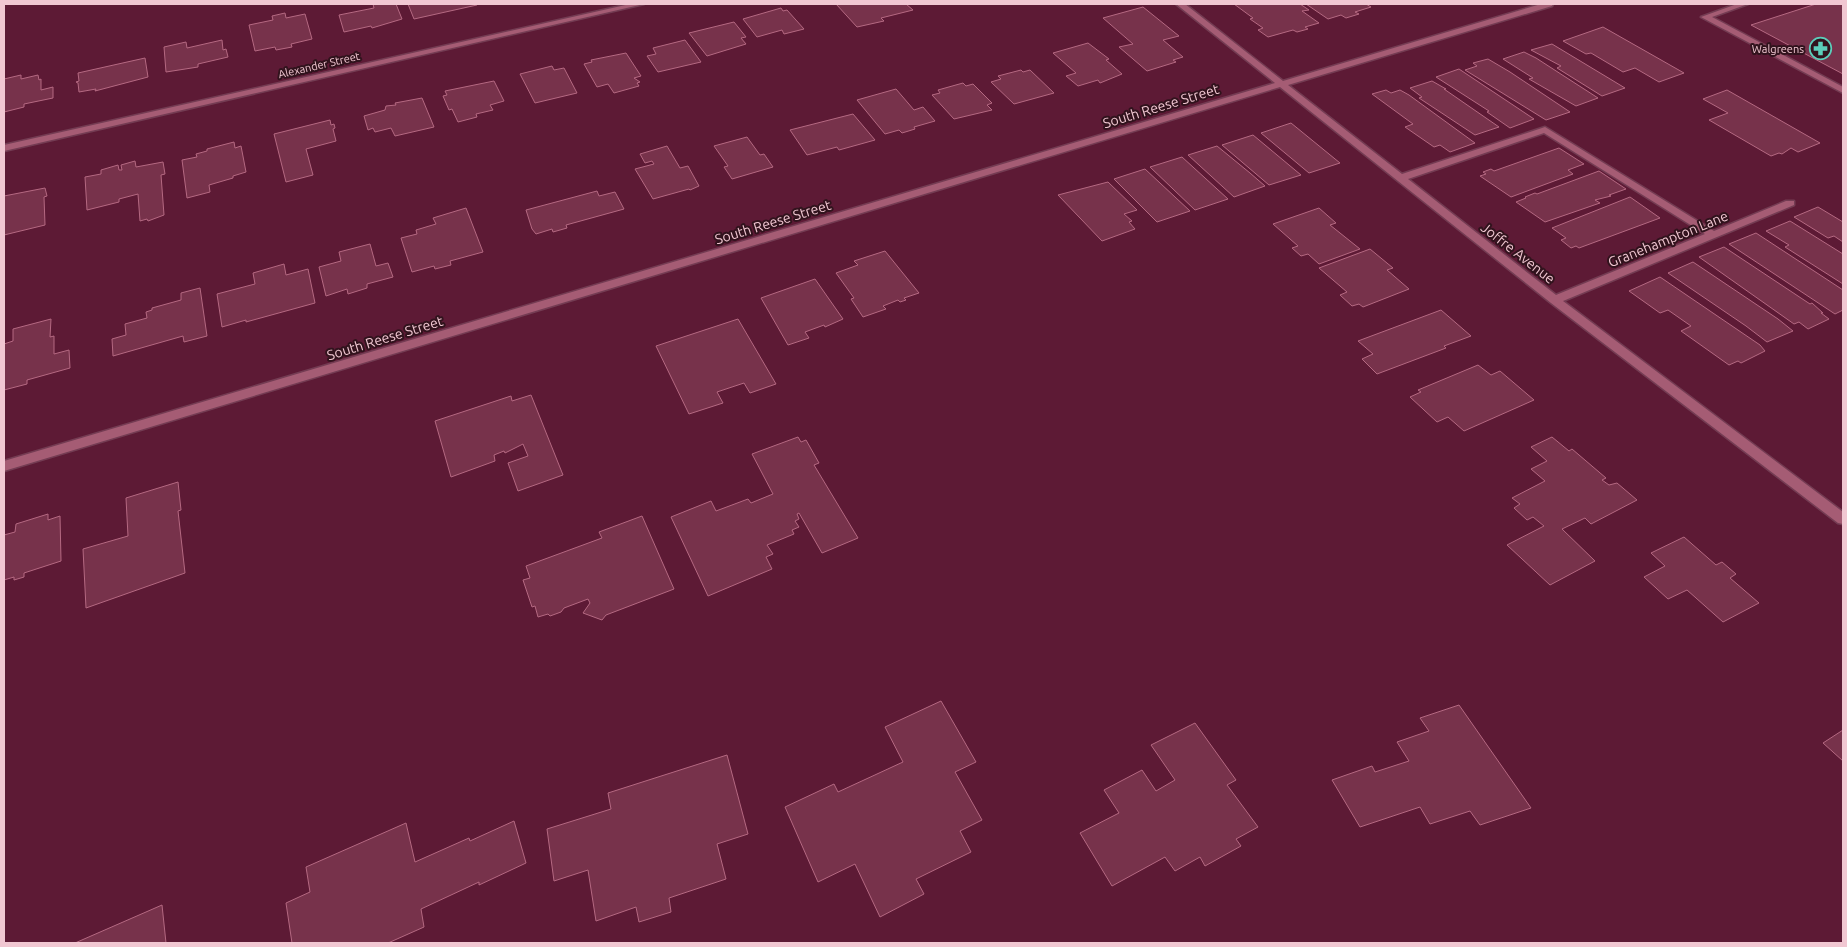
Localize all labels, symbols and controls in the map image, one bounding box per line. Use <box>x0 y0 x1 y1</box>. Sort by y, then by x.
pharmacy icon: Walgreens <box>1808 37 1832 61</box>
place label: Walgreens <box>1752 43 1804 55</box>
street label: Alexander Street <box>277 50 362 80</box>
street label: South Reese Street <box>1101 81 1221 131</box>
street label: South Reese Street <box>713 197 833 247</box>
street label: Granehampton Lane <box>1606 208 1730 270</box>
street label: Joffre Avenue <box>1478 219 1558 287</box>
street label: South Reese Street <box>325 313 445 363</box>

